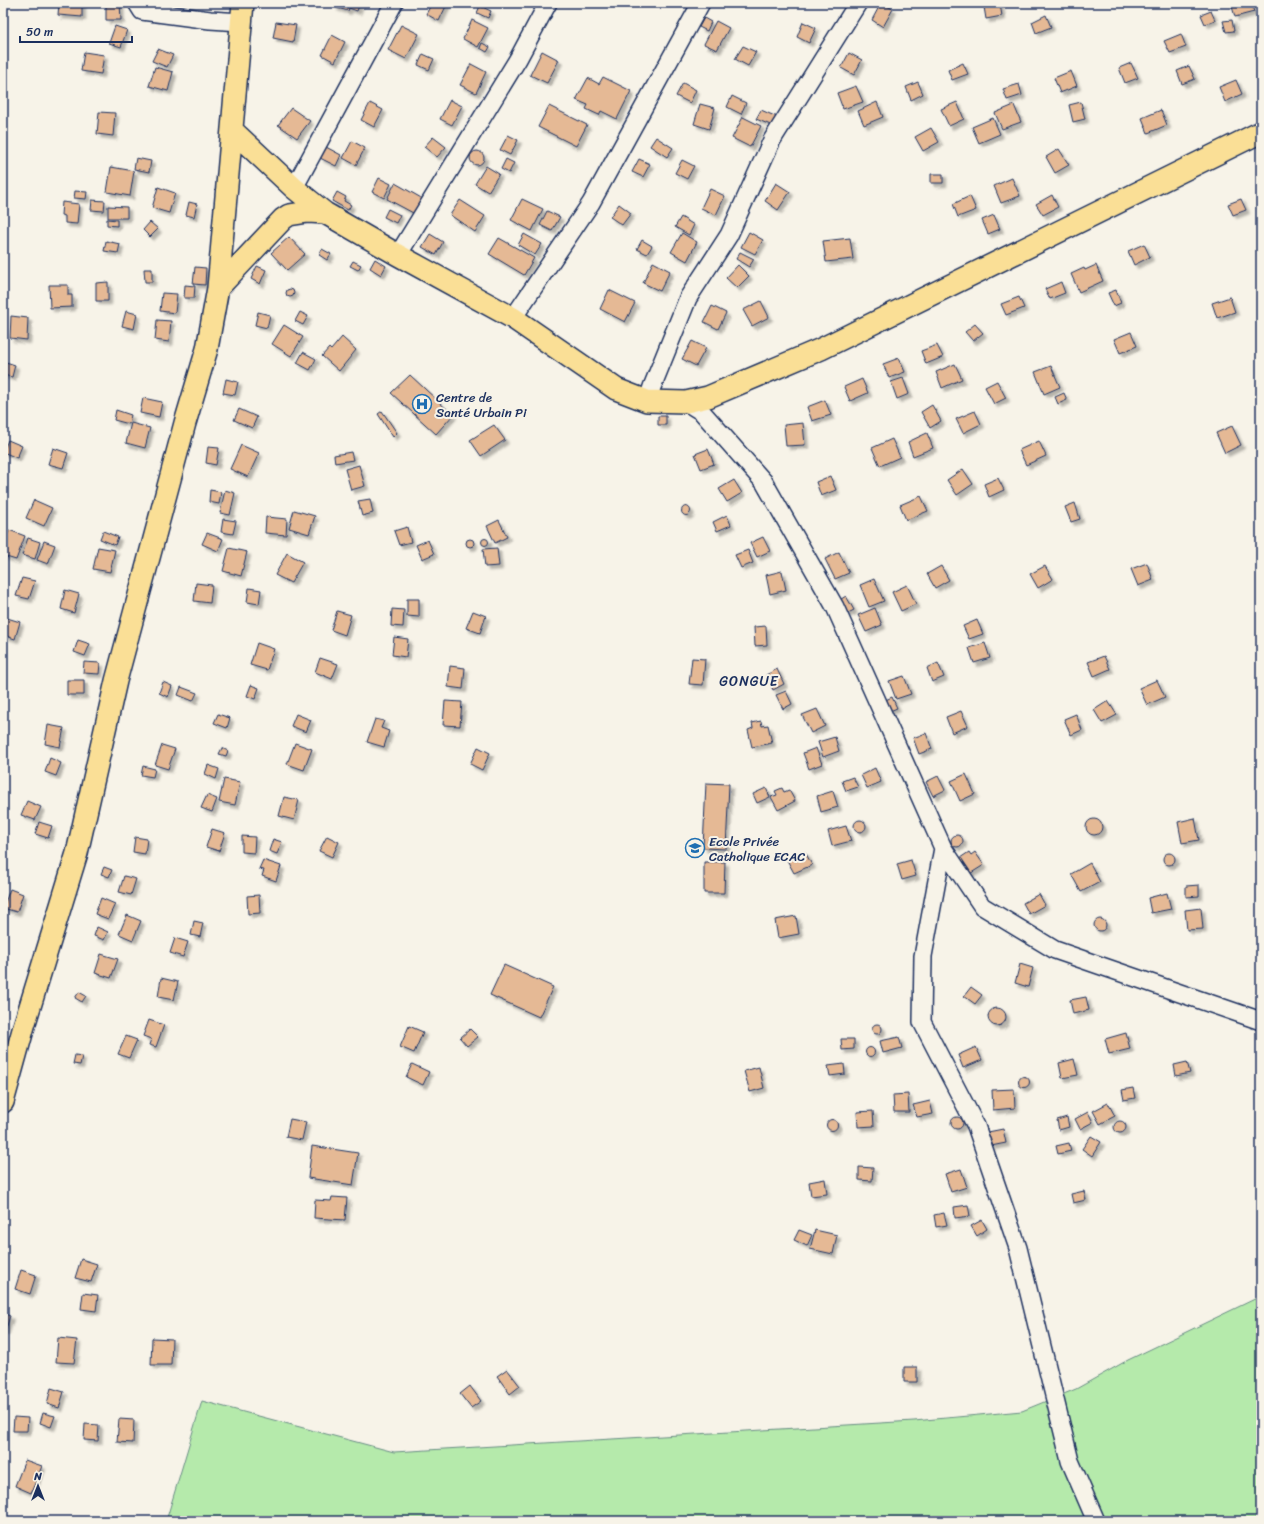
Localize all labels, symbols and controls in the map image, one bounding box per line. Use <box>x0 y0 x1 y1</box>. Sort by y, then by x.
scale bar <box>20 18 132 44</box>
text: 50 m <box>26 21 53 43</box>
place label: Centre de Santé Urbain Pi <box>436 386 527 424</box>
hospital icon: Centre de Santé Urbain Pi <box>411 393 433 415</box>
district label: GONGUE <box>719 669 779 694</box>
place label: Ecole Privée Catholique ECAC <box>709 830 805 868</box>
school or university icon: Ecole Privée Catholique ECAC <box>684 837 706 859</box>
north arrow <box>18 1466 58 1506</box>
text: N <box>33 1467 42 1486</box>

